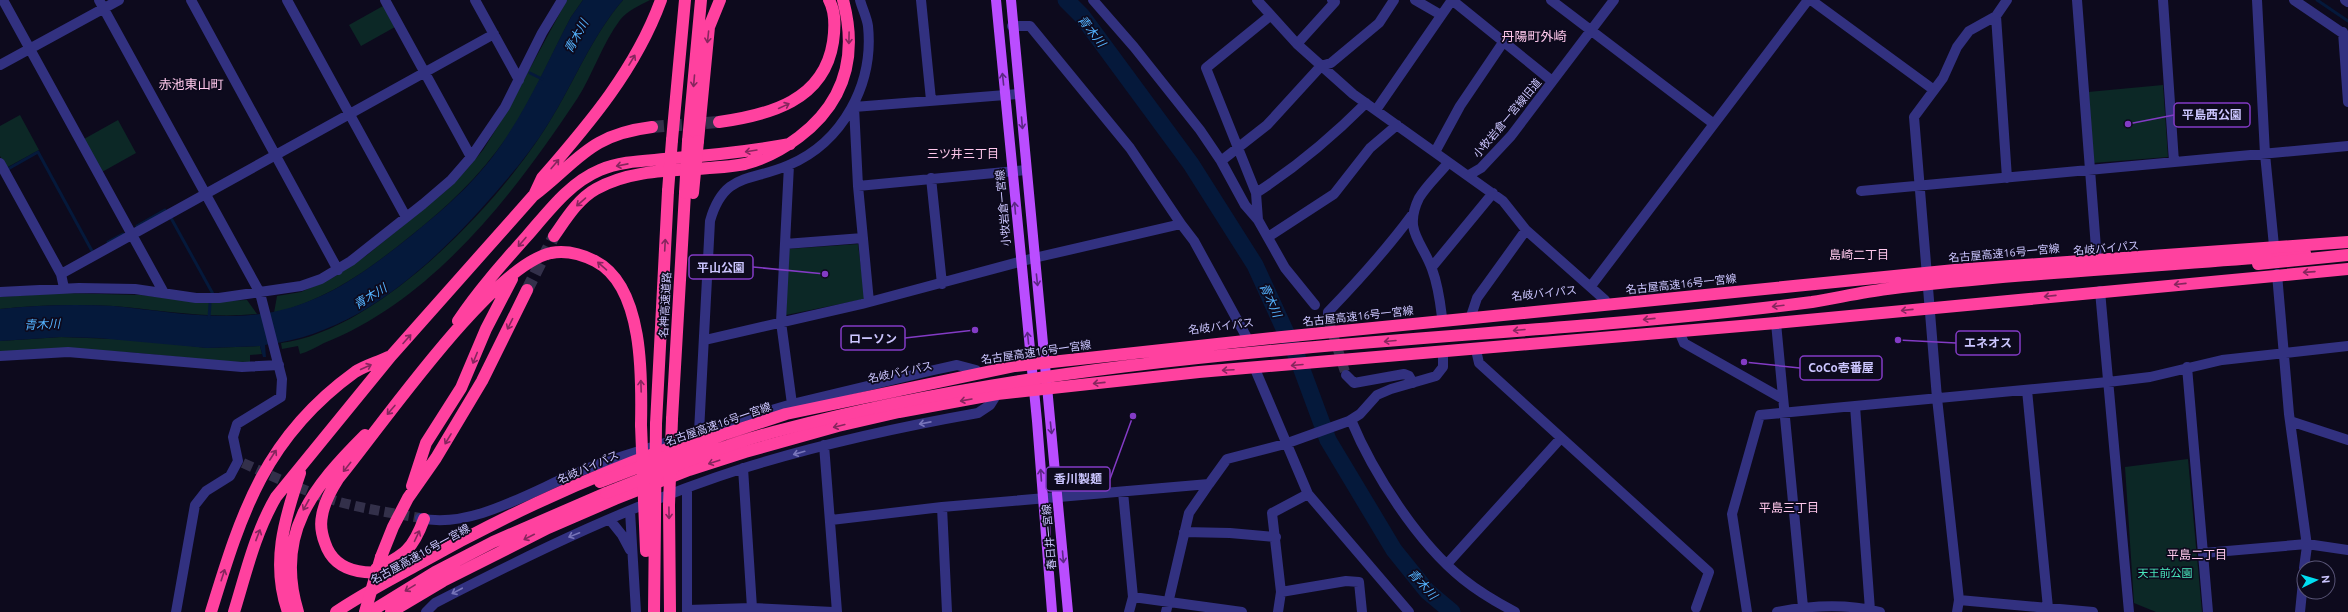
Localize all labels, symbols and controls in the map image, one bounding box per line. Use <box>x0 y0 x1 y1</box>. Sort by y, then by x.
water label: 青木川 <box>1076 13 1109 51</box>
water label: 青木川 <box>562 15 591 55</box>
district label: 丹陽町外崎 <box>1501 29 1567 43</box>
one-way arrow <box>705 30 712 43</box>
one-way arrow <box>845 31 853 44</box>
one-way arrow <box>629 54 637 66</box>
one-way arrow <box>999 73 1006 86</box>
one-way arrow <box>690 74 697 87</box>
street label: 小牧岩倉一宮線旧道 <box>1471 76 1543 160</box>
district label: 赤池東山町 <box>158 77 224 91</box>
one-way arrow <box>778 102 790 109</box>
callout: 平島西公園 <box>2174 103 2250 127</box>
text: 平島西公園 <box>2182 108 2242 121</box>
one-way arrow <box>1018 116 1025 129</box>
one-way arrow <box>745 147 758 155</box>
district label: 三ツ井三丁目 <box>927 147 999 160</box>
one-way arrow <box>550 158 559 169</box>
one-way arrow <box>616 161 629 169</box>
street label: 小牧岩倉一宮線 <box>994 169 1012 247</box>
one-way arrow <box>575 198 586 207</box>
one-way arrow <box>1011 202 1018 215</box>
one-way arrow <box>517 237 526 247</box>
one-way arrow <box>661 239 668 252</box>
street label: 名岐バイパス <box>2073 239 2139 257</box>
street label: 名古屋高速16号一宮線 <box>1948 242 2060 264</box>
district label: 島崎二丁目 <box>1829 248 1889 261</box>
callout: 平山公園 <box>689 255 753 279</box>
text: 平山公園 <box>697 261 745 274</box>
one-way arrow <box>597 262 607 271</box>
one-way arrow <box>2303 268 2316 275</box>
street label: 名神高速道路 <box>657 272 673 338</box>
street label: 名古屋高速16号一宮線 <box>1625 272 1737 296</box>
one-way arrow <box>1033 273 1040 286</box>
water label: 青木川 <box>351 280 390 311</box>
one-way arrow <box>2174 280 2187 287</box>
water label: 青木川 <box>1258 281 1285 321</box>
street label: 名岐バイパス <box>1511 284 1577 302</box>
one-way arrow <box>2044 293 2057 300</box>
one-way arrow <box>1772 302 1785 310</box>
street label: 名古屋高速16号一宮線 <box>1302 304 1414 328</box>
one-way arrow <box>1901 306 1914 314</box>
one-way arrow <box>1643 315 1656 323</box>
street label: 名岐バイパス <box>1188 316 1254 336</box>
water label: 青木川 <box>24 317 62 331</box>
one-way arrow <box>506 318 513 330</box>
callout: ローソン <box>841 326 905 350</box>
one-way arrow <box>1513 327 1526 334</box>
callout: エネオス <box>1956 331 2020 355</box>
text: ローソン <box>849 332 897 345</box>
one-way arrow <box>1024 332 1032 345</box>
one-way arrow <box>402 333 411 344</box>
text: エネオス <box>1964 336 2012 349</box>
one-way arrow <box>1384 337 1397 344</box>
street label: 名古屋高速16号一宮線 <box>980 338 1092 366</box>
one-way arrow <box>470 352 478 364</box>
callout: CoCo壱番屋 <box>1800 356 1882 380</box>
street label: 名岐バイパス <box>867 359 933 385</box>
one-way arrow <box>1291 361 1304 369</box>
text: CoCo壱番屋 <box>1808 361 1874 374</box>
one-way arrow <box>360 363 372 370</box>
one-way arrow <box>1222 367 1235 374</box>
one-way arrow <box>1093 379 1106 386</box>
one-way arrow <box>637 380 645 393</box>
one-way arrow <box>960 396 973 404</box>
street label: 名古屋高速16号一宮線 <box>663 400 773 448</box>
one-way arrow <box>387 405 396 416</box>
one-way arrow <box>919 419 932 427</box>
one-way arrow <box>1047 421 1054 434</box>
one-way arrow <box>833 422 846 430</box>
one-way arrow <box>443 433 452 444</box>
street label: 名岐バイパス <box>556 448 620 486</box>
one-way arrow <box>793 449 806 457</box>
one-way arrow <box>269 450 277 461</box>
one-way arrow <box>708 459 721 466</box>
one-way arrow <box>343 462 352 473</box>
callout: 香川製麺 <box>1046 467 1110 491</box>
one-way arrow <box>1038 469 1045 482</box>
text: 香川製麺 <box>1054 472 1102 485</box>
one-way arrow <box>302 499 310 511</box>
district label: 平島三丁目 <box>1759 501 1819 514</box>
street label: 春日井一宮線 <box>1040 504 1058 570</box>
one-way arrow <box>665 506 673 519</box>
street label: 名古屋高速16号一宮線 <box>368 522 472 586</box>
one-way arrow <box>254 529 262 541</box>
one-way arrow <box>414 531 421 543</box>
one-way arrow <box>569 531 581 539</box>
one-way arrow <box>524 534 536 542</box>
district label: 平島二丁目 <box>2167 548 2227 561</box>
one-way arrow <box>1060 550 1067 563</box>
north arrow <box>2296 560 2336 600</box>
water label: 青木川 <box>1406 566 1441 603</box>
park label: 天王前公園 <box>2138 567 2193 579</box>
one-way arrow <box>220 568 227 581</box>
text: N <box>2320 575 2332 584</box>
one-way arrow <box>404 584 416 592</box>
one-way arrow <box>452 588 464 596</box>

